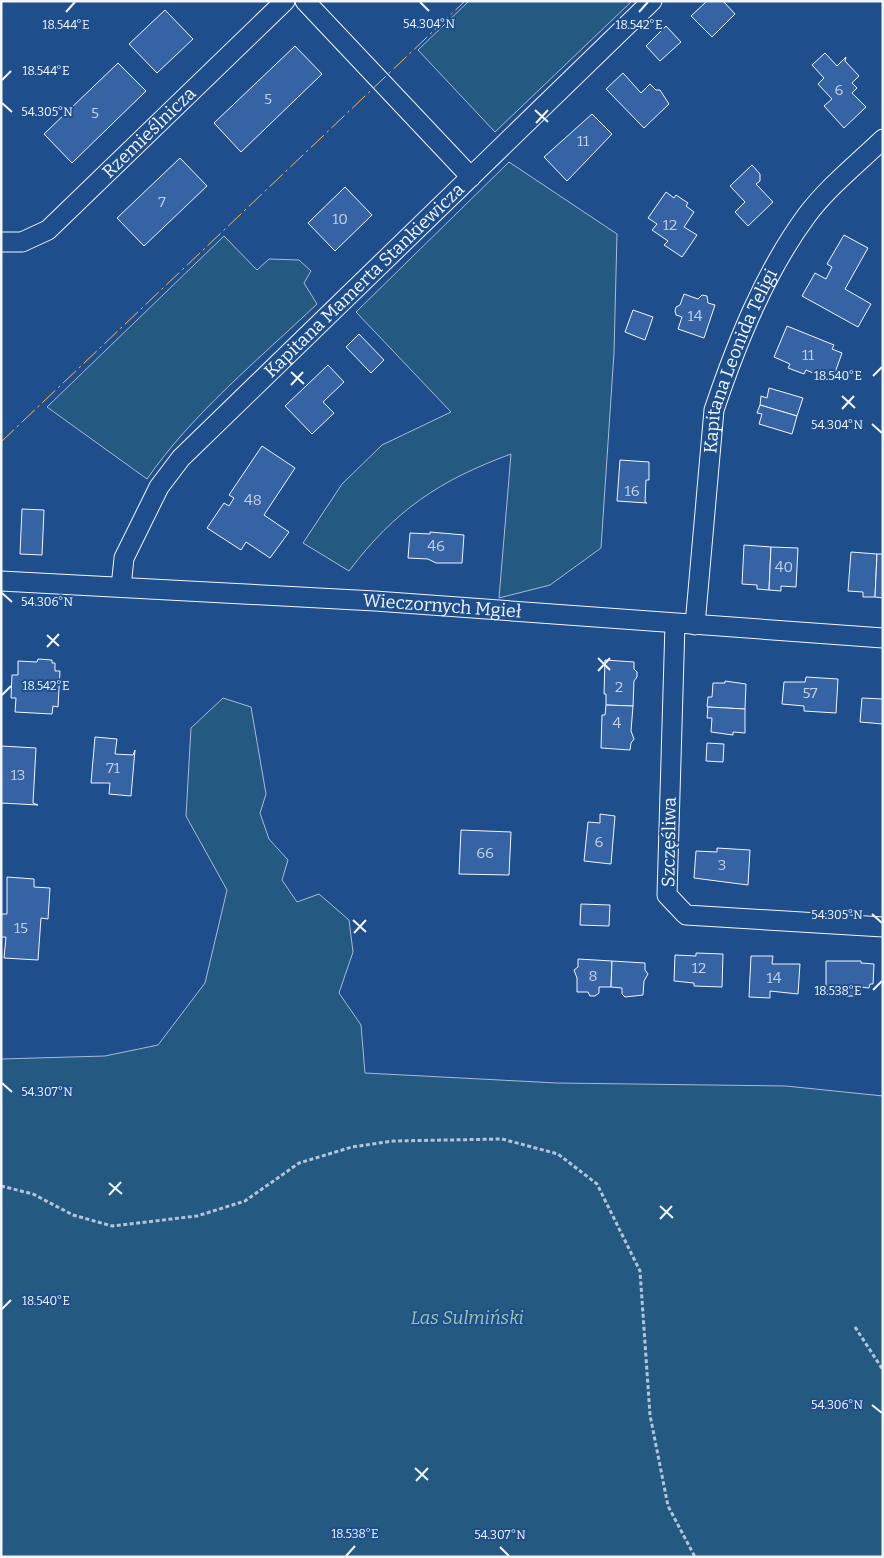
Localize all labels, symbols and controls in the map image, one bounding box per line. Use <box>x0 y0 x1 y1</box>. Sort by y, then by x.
text: 54.304°N <box>403 17 455 31</box>
text: 18.544°E <box>43 18 89 32</box>
text: 18.542°E <box>616 18 662 32</box>
text: 18.544°E <box>23 64 69 78</box>
house number: 6 <box>835 81 844 99</box>
street label: Rzemieślnicza <box>98 82 200 183</box>
house number: 5 <box>264 90 272 108</box>
house number: 5 <box>91 104 99 122</box>
text: 54.305°N <box>21 105 73 119</box>
house number: 11 <box>577 132 589 150</box>
street label: Kapitana Mamerta Stankiewicza <box>260 178 469 382</box>
house number: 7 <box>158 193 166 211</box>
house number: 10 <box>332 210 348 228</box>
house number: 12 <box>663 216 677 234</box>
street label: Kapitana Leonida Teligi <box>699 265 782 454</box>
house number: 14 <box>688 307 703 325</box>
house number: 11 <box>802 346 814 364</box>
text: 18.540°E <box>814 369 862 383</box>
text: 54.304°N <box>811 418 863 432</box>
house number: 16 <box>625 482 640 500</box>
house number: 48 <box>244 491 262 509</box>
house number: 46 <box>427 537 445 555</box>
house number: 40 <box>775 558 793 576</box>
street label: Wieczornych Mgieł <box>362 589 523 623</box>
text: 54.306°N <box>21 595 73 609</box>
house number: 2 <box>615 678 623 696</box>
text: 18.542°E <box>23 679 69 693</box>
house number: 57 <box>802 684 818 702</box>
house number: 4 <box>613 714 622 732</box>
house number: 71 <box>106 759 120 777</box>
house number: 13 <box>11 766 25 784</box>
street label: Szczęśliwa <box>657 797 681 887</box>
house number: 6 <box>595 833 604 851</box>
house number: 66 <box>476 844 494 862</box>
house number: 3 <box>718 856 726 874</box>
text: 54.305°N <box>811 908 863 922</box>
house number: 15 <box>14 919 28 937</box>
house number: 12 <box>692 959 706 977</box>
house number: 8 <box>588 967 598 985</box>
house number: 14 <box>767 969 782 987</box>
text: 18.538°E <box>814 984 862 998</box>
text: 54.307°N <box>21 1085 73 1099</box>
text: 18.540°E <box>22 1294 70 1308</box>
park label: Las Sulmiński <box>410 1307 524 1329</box>
text: 54.306°N <box>811 1398 863 1412</box>
text: 18.538°E <box>331 1527 379 1541</box>
text: 54.307°N <box>474 1528 526 1542</box>

